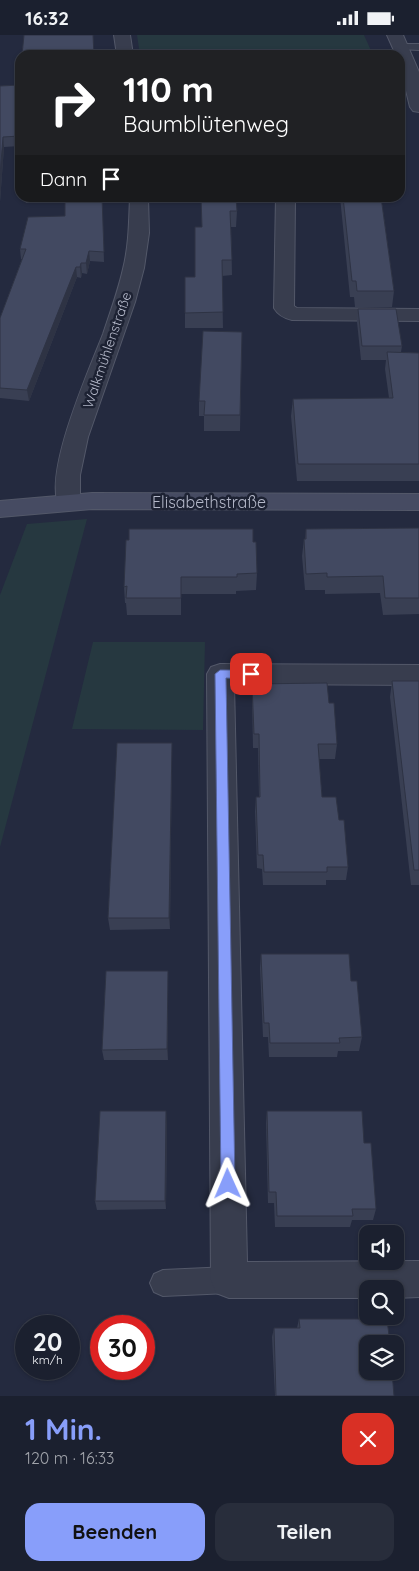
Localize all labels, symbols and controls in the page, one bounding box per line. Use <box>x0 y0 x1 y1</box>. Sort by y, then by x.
text: 16:32 <box>25 6 69 30</box>
text: 110 m <box>123 67 214 111</box>
icon: right <box>40 70 105 135</box>
text: Baumblütenweg <box>123 110 289 138</box>
icon: arrive <box>97 165 125 193</box>
text: Dann <box>40 167 87 191</box>
street label: Walkmühlenstraße <box>79 289 135 411</box>
street label: Elisabethstraße <box>152 492 266 512</box>
pin <box>230 653 272 695</box>
icon: arrive <box>237 660 265 688</box>
position arrow <box>201 1157 253 1209</box>
map controls <box>359 1225 404 1380</box>
button: sound <box>359 1225 404 1270</box>
button: search <box>359 1280 404 1325</box>
speed limit sign: 30 <box>90 1315 155 1380</box>
text: 20 <box>33 1326 62 1357</box>
button: layers <box>359 1335 404 1380</box>
text: km/h <box>32 1352 63 1367</box>
text: 1 Min. <box>25 1410 102 1448</box>
button: close <box>342 1413 394 1465</box>
text: 120 m · 16:33 <box>25 1448 114 1468</box>
button: Beenden <box>25 1503 205 1561</box>
button: Teilen <box>215 1503 394 1561</box>

